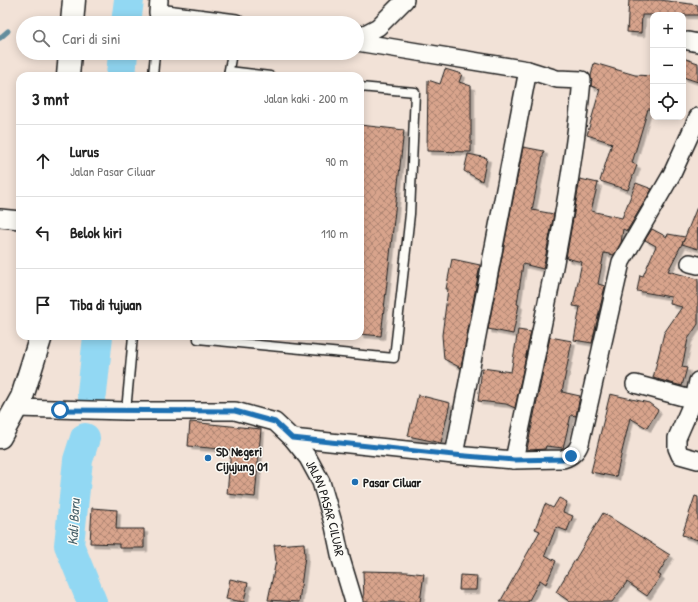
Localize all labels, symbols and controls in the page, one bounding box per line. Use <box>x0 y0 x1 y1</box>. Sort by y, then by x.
map controls <box>650 12 686 120</box>
button: + <box>650 12 686 48</box>
search box <box>16 16 364 60</box>
icon: search <box>30 27 52 49</box>
text: Cari di sini <box>62 28 121 49</box>
button: − <box>650 48 686 84</box>
button: locate <box>650 84 686 120</box>
text: 3 mnt <box>32 87 69 110</box>
text: Jalan kaki · 200 m <box>264 89 348 107</box>
text: Lurus <box>70 141 99 162</box>
icon: ahead <box>32 150 54 172</box>
text: 90 m <box>326 152 348 170</box>
text: Jalan Pasar Ciluar <box>70 162 156 180</box>
icon: left <box>32 222 54 244</box>
text: Belok kiri <box>70 222 122 243</box>
text: 110 m <box>321 224 348 242</box>
icon: arrive <box>32 294 54 316</box>
text: Tiba di tujuan <box>70 294 142 315</box>
route start <box>51 401 69 419</box>
place label: SD Negeri Cijujung 01 <box>216 442 268 476</box>
route end <box>562 447 580 465</box>
marker: SD Negeri Cijujung 01 <box>203 453 213 463</box>
street label: JALAN PASAR CILUAR <box>302 457 349 558</box>
place label: Pasar Ciluar <box>363 473 422 491</box>
marker: Pasar Ciluar <box>350 477 360 487</box>
water label: Kali Baru <box>62 497 84 546</box>

